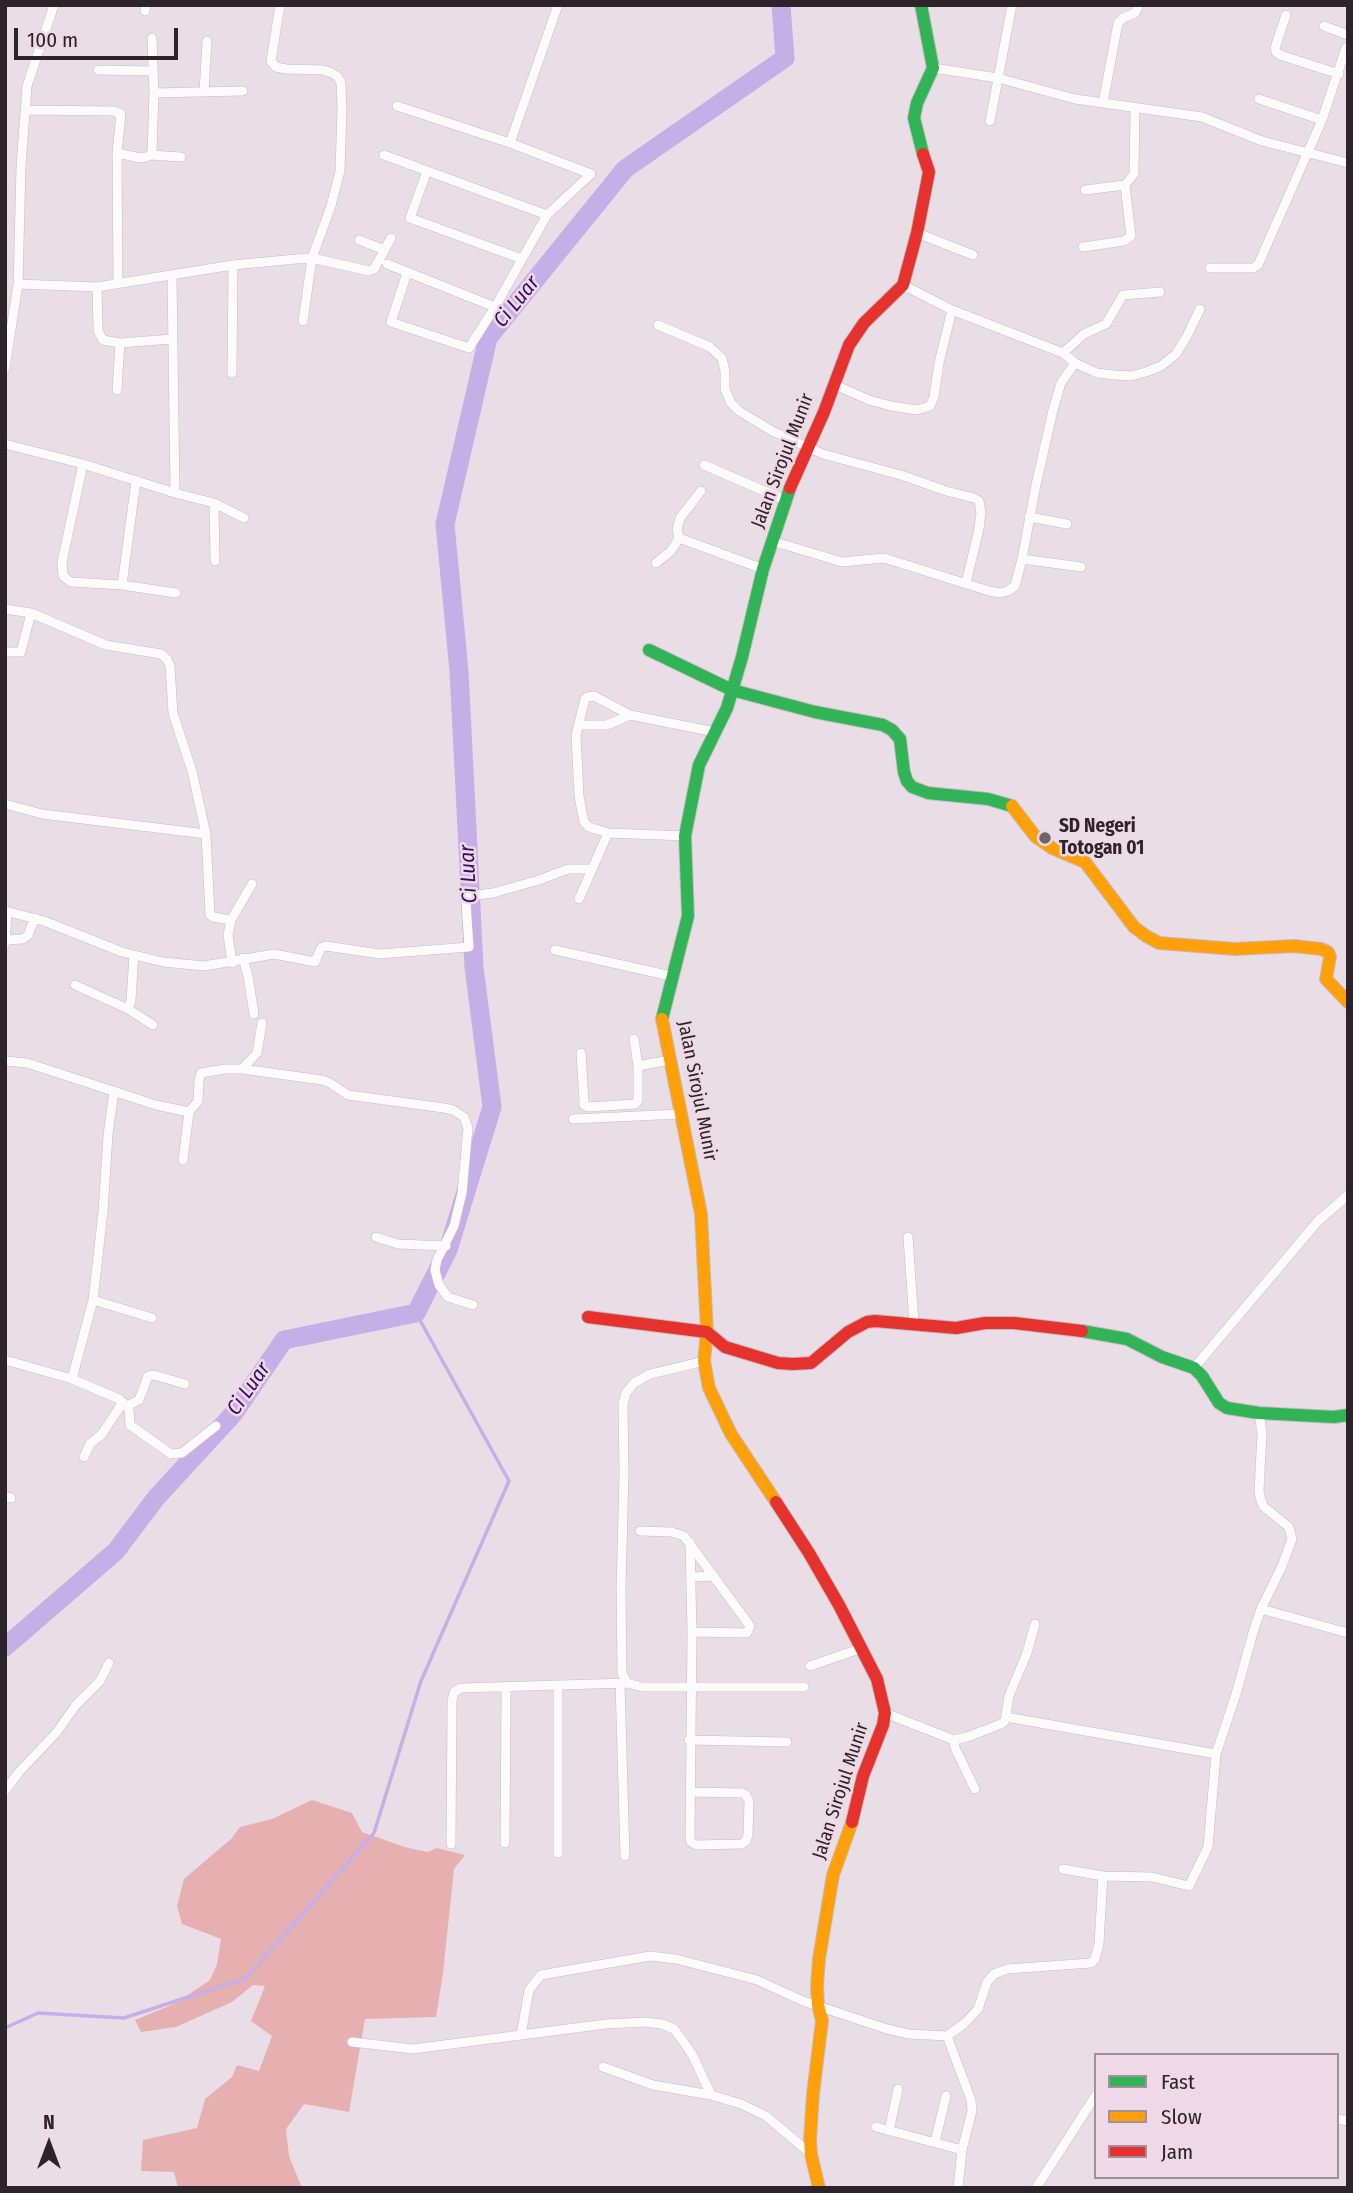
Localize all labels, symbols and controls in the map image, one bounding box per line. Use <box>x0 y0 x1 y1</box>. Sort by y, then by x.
scale bar <box>18 14 182 58</box>
text: 100 m <box>27 27 78 53</box>
water label: Ci Luar <box>489 271 545 333</box>
street label: Jalan Sirojul Munir <box>747 390 819 532</box>
place label: SD Negeri Totogan 01 <box>1059 816 1144 860</box>
marker: SD Negeri Totogan 01 <box>1037 830 1053 846</box>
water label: Ci Luar <box>455 844 483 904</box>
street label: Jalan Sirojul Munir <box>672 1019 722 1163</box>
water label: Ci Luar <box>222 1358 276 1420</box>
street label: Jalan Sirojul Munir <box>808 1720 874 1862</box>
legend <box>1094 2053 1339 2179</box>
text: Fast <box>1161 2069 1195 2095</box>
text: Slow <box>1161 2104 1202 2130</box>
north arrow <box>14 2109 84 2179</box>
text: N <box>43 2111 55 2134</box>
text: Jam <box>1161 2139 1193 2165</box>

